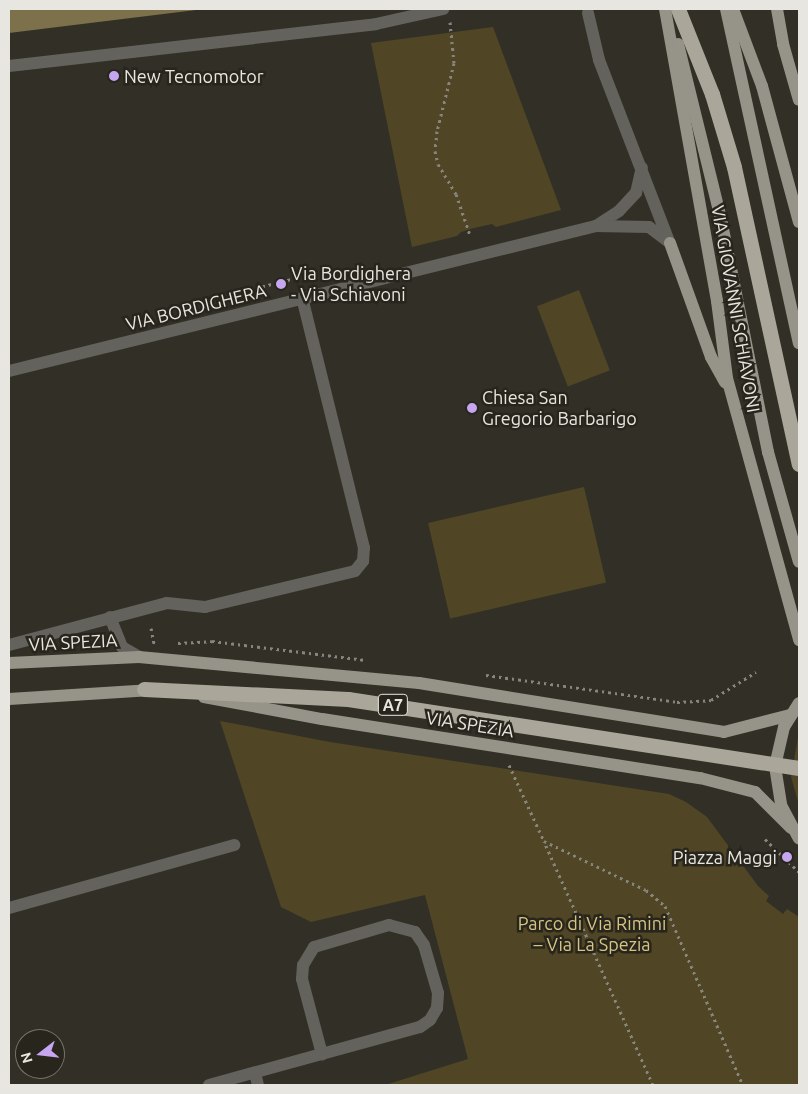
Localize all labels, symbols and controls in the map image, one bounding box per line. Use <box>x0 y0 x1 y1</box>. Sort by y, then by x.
place label: New Tecnomotor <box>124 65 264 87</box>
marker: New Tecnomotor <box>108 70 120 82</box>
street label: VIA GIOVANNI SCHIAVONI <box>707 204 765 414</box>
place label: Via Bordighera - Via Schiavoni <box>291 263 411 306</box>
marker: Via Bordighera - Via Schiavoni <box>275 278 287 290</box>
street label: VIA BORDIGHERA <box>124 279 268 335</box>
place label: Chiesa San Gregorio Barbarigo <box>482 387 637 429</box>
marker: Chiesa San Gregorio Barbarigo <box>466 402 478 414</box>
street label: VIA SPEZIA <box>28 629 118 655</box>
road number: A7 <box>377 692 409 718</box>
street label: VIA SPEZIA <box>425 706 515 742</box>
place label: Piazza Maggi <box>673 846 777 868</box>
marker: Piazza Maggi <box>781 851 793 863</box>
park label: Parco di Via Rimini – Via La Spezia <box>518 913 666 956</box>
north arrow <box>15 1029 65 1079</box>
text: N <box>17 1051 36 1065</box>

